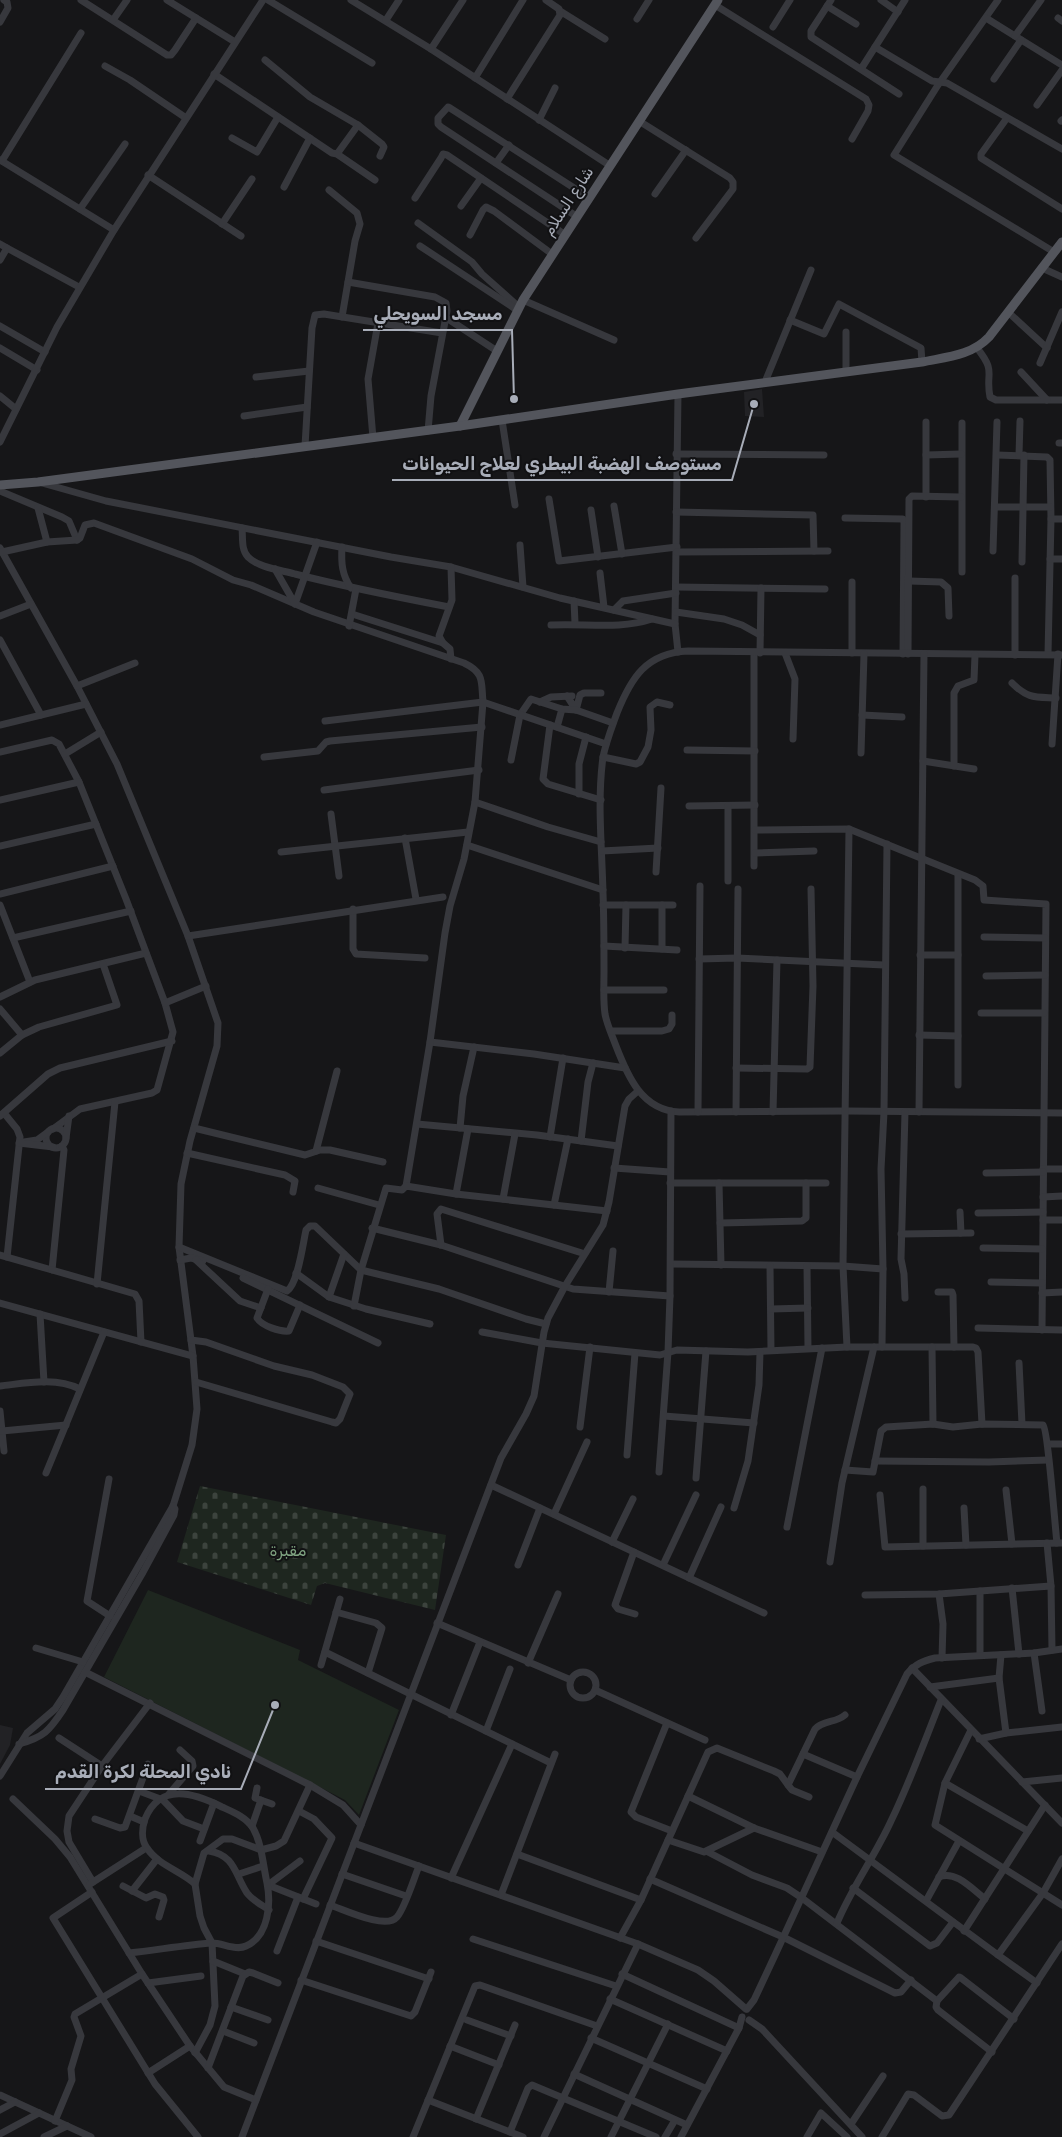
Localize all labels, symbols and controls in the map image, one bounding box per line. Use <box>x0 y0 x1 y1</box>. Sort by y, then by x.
street label: شارع السلام <box>539 163 599 240</box>
callout: مسجد السويحلي <box>363 297 512 330</box>
text: مسجد السويحلي <box>373 303 503 328</box>
callout: مستوصف الهضبة البيطري لعلاج الحيوانات <box>392 447 732 480</box>
text: مستوصف الهضبة البيطري لعلاج الحيوانات <box>402 453 722 477</box>
park label: مقبرة <box>270 1541 307 1561</box>
callout: نادي المحلة لكرة القدم <box>45 1756 241 1789</box>
text: نادي المحلة لكرة القدم <box>55 1761 231 1785</box>

